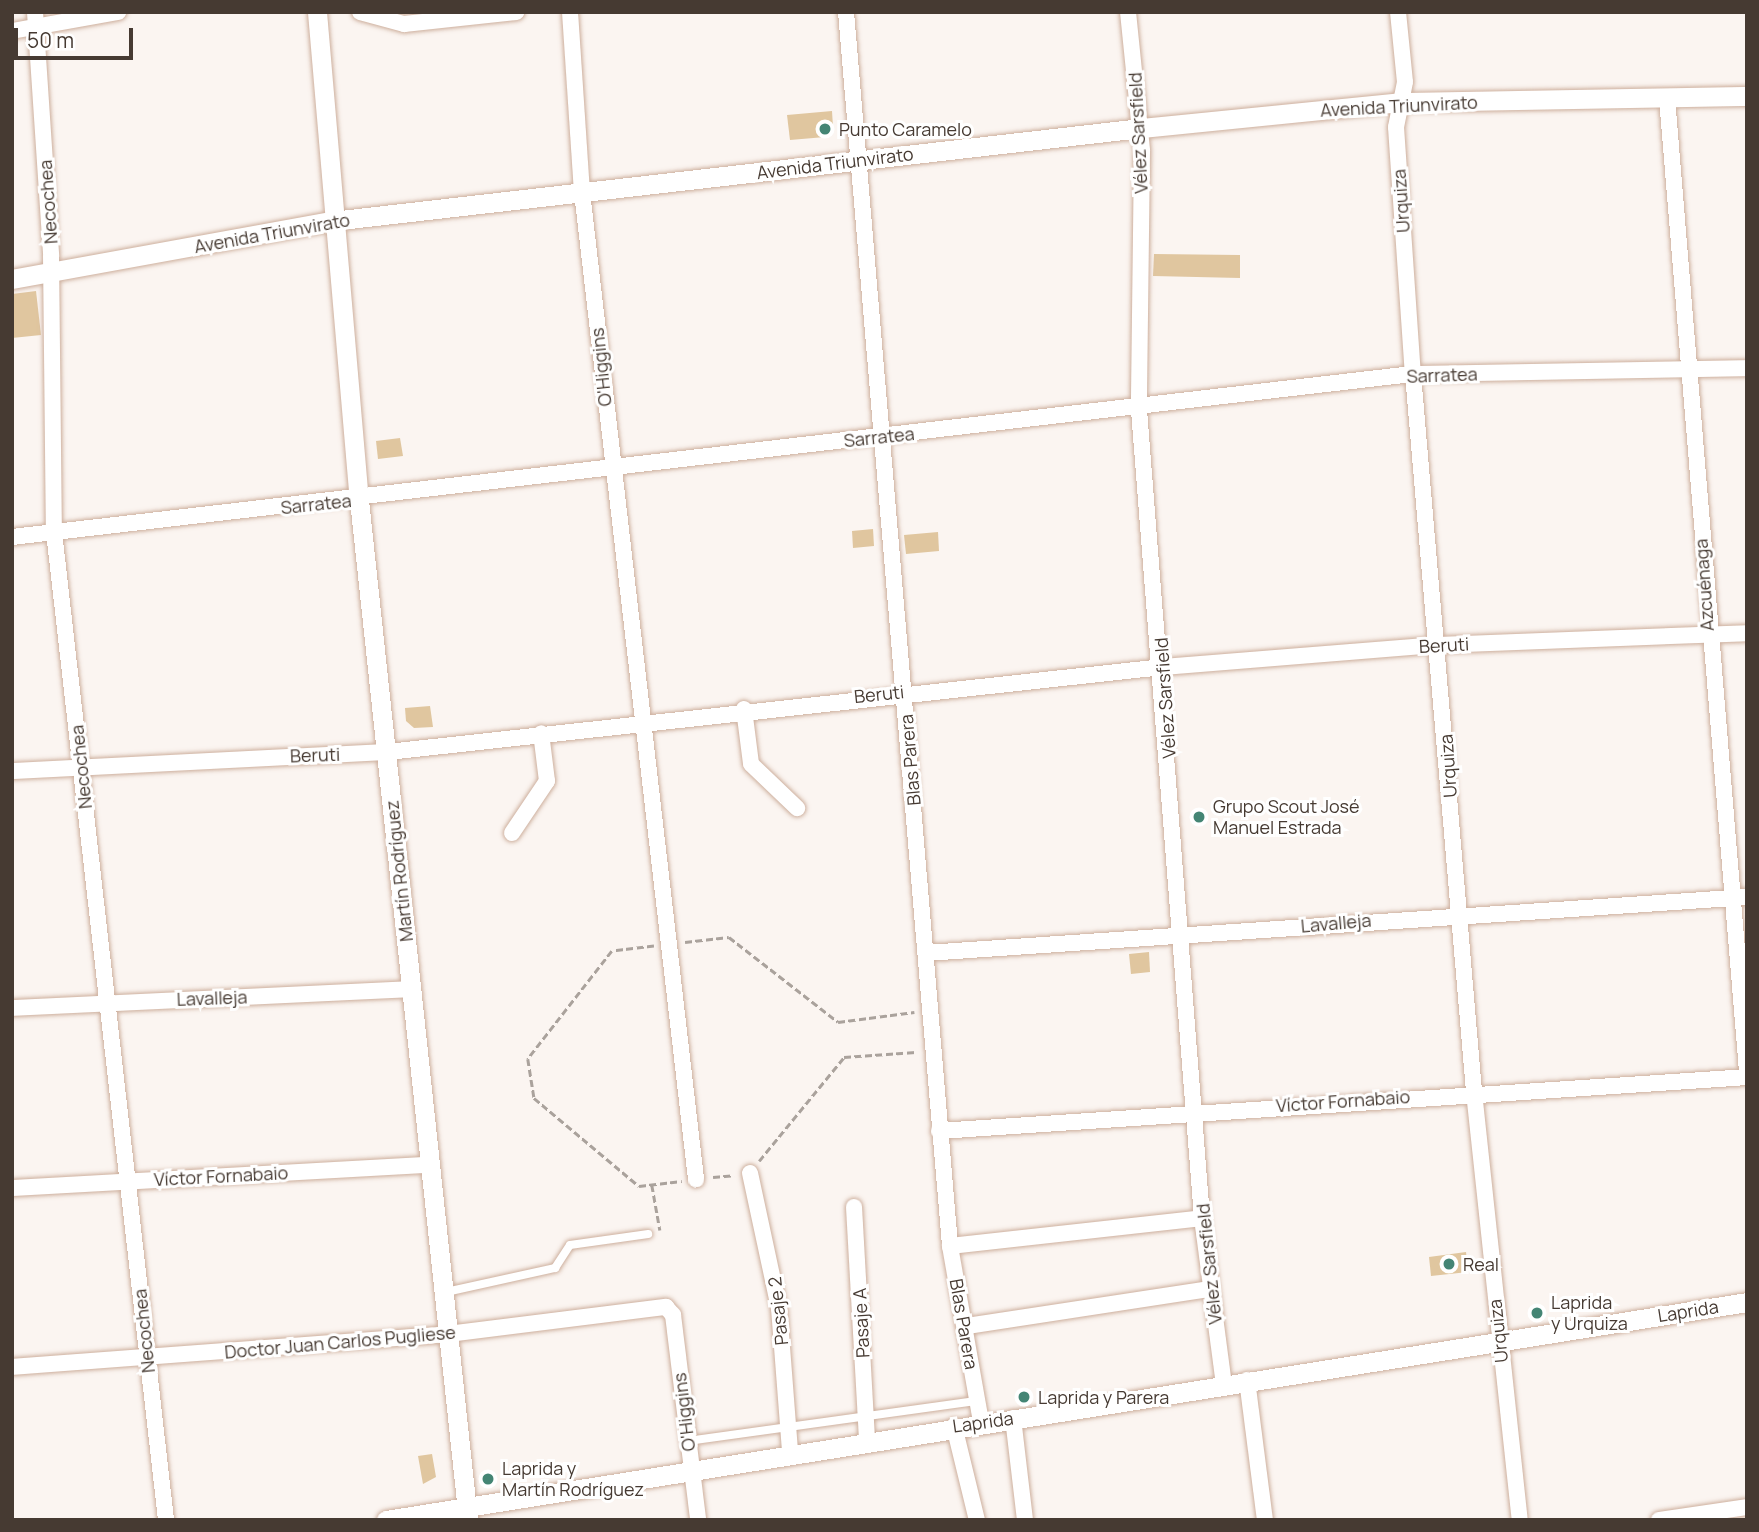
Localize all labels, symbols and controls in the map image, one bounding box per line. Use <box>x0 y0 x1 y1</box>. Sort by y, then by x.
scale bar <box>18 14 136 58</box>
text: 50 m <box>27 26 74 54</box>
street label: Vélez Sarsfield <box>1124 72 1152 194</box>
street label: Avenida Triunvirato <box>1320 91 1478 121</box>
place label: Punto Caramelo <box>839 118 972 140</box>
marker: Punto Caramelo <box>817 121 833 137</box>
street label: Avenida Triunvirato <box>755 143 915 183</box>
street label: Necochea <box>34 159 62 245</box>
street label: Urquiza <box>1388 168 1414 234</box>
street label: Avenida Triunvirato <box>192 209 352 257</box>
street label: O'Higgins <box>586 327 616 407</box>
street label: Sarratea <box>1406 363 1478 387</box>
street label: Sarratea <box>843 423 915 451</box>
street label: Sarratea <box>280 490 352 518</box>
street label: Azcuénaga <box>1690 538 1718 632</box>
street label: Beruti <box>1418 633 1470 657</box>
street label: Vélez Sarsfield <box>1150 637 1180 759</box>
street label: Beruti <box>853 681 905 707</box>
street label: Blas Parera <box>895 713 925 807</box>
street label: Necochea <box>66 724 96 810</box>
street label: Urquiza <box>1435 733 1461 799</box>
street label: Beruti <box>290 743 340 767</box>
place label: Grupo Scout José Manuel Estrada <box>1213 796 1360 838</box>
street label: Martín Rodríguez <box>381 799 417 943</box>
marker: Grupo Scout José Manuel Estrada <box>1191 809 1207 825</box>
street label: Lavalleja <box>1300 909 1372 937</box>
street label: Lavalleja <box>176 986 248 1010</box>
street label: Víctor Fornabaio <box>1275 1086 1411 1116</box>
street label: Víctor Fornabaio <box>153 1162 289 1190</box>
street label: Vélez Sarsfield <box>1192 1203 1226 1325</box>
place label: Real <box>1463 1253 1499 1275</box>
marker: Real <box>1441 1256 1457 1272</box>
street label: Pasaje 2 <box>764 1276 792 1346</box>
street label: Blas Parera <box>945 1277 983 1371</box>
street label: Necochea <box>129 1288 159 1374</box>
street label: Pasaje A <box>848 1288 874 1358</box>
place label: Laprida y Urquiza <box>1551 1292 1628 1334</box>
street label: Laprida <box>1656 1296 1720 1326</box>
street label: Urquiza <box>1484 1298 1512 1364</box>
marker: Laprida y Urquiza <box>1529 1305 1545 1321</box>
street label: Doctor Juan Carlos Pugliese <box>224 1321 456 1363</box>
street label: O'Higgins <box>668 1371 700 1453</box>
place label: Laprida y Parera <box>1038 1386 1169 1408</box>
marker: Laprida y Parera <box>1016 1389 1032 1405</box>
street label: Laprida <box>951 1407 1015 1437</box>
place label: Laprida y Martín Rodríguez <box>502 1458 644 1500</box>
marker: Laprida y Martín Rodríguez <box>480 1471 496 1487</box>

